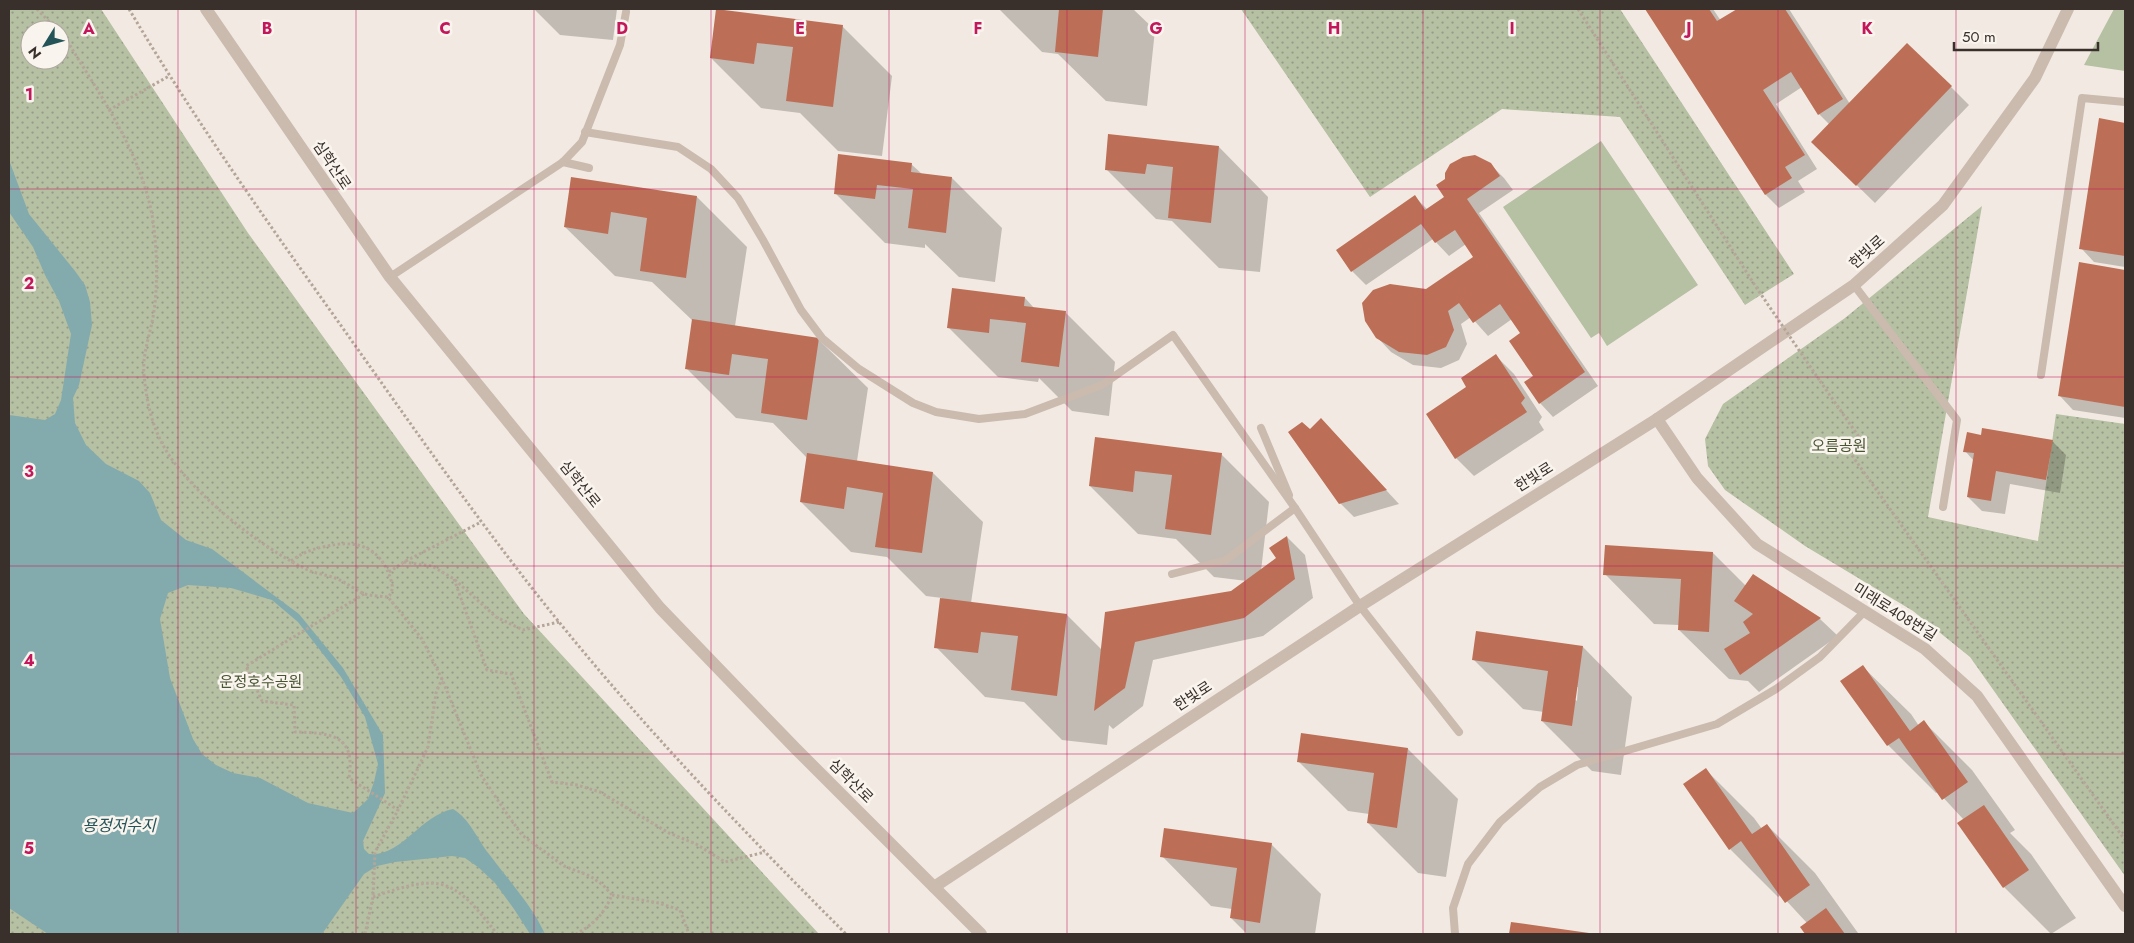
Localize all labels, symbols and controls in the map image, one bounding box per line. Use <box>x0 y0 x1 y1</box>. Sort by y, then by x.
text: A <box>82 17 95 40</box>
text: B <box>262 17 272 40</box>
text: C <box>439 17 451 40</box>
text: D <box>616 17 628 40</box>
text: E <box>795 17 805 40</box>
text: F <box>974 17 982 40</box>
text: G <box>1149 17 1163 40</box>
text: H <box>1328 17 1340 40</box>
text: I <box>1509 17 1515 40</box>
text: J <box>1683 17 1692 40</box>
text: K <box>1861 17 1873 40</box>
north arrow <box>20 20 70 70</box>
scale bar <box>1954 20 2098 52</box>
text: 50 m <box>1962 26 1996 48</box>
text: N <box>23 42 46 63</box>
text: 1 <box>25 83 33 106</box>
street label: 심학산로 <box>307 136 357 194</box>
street label: 한빛로 <box>1844 230 1890 274</box>
text: 2 <box>24 272 34 295</box>
park label: 오름공원 <box>1811 435 1867 457</box>
street label: 심학산로 <box>554 456 606 512</box>
street label: 한빛로 <box>1511 457 1557 497</box>
text: 3 <box>24 460 34 483</box>
street label: 미래로408번길 <box>1849 578 1941 646</box>
text: 4 <box>23 649 35 672</box>
park label: 운정호수공원 <box>220 671 302 693</box>
street label: 한빛로 <box>1170 675 1216 717</box>
street label: 심학산로 <box>824 754 878 808</box>
water label: 용정저수지 <box>82 814 157 837</box>
text: 5 <box>24 837 34 860</box>

